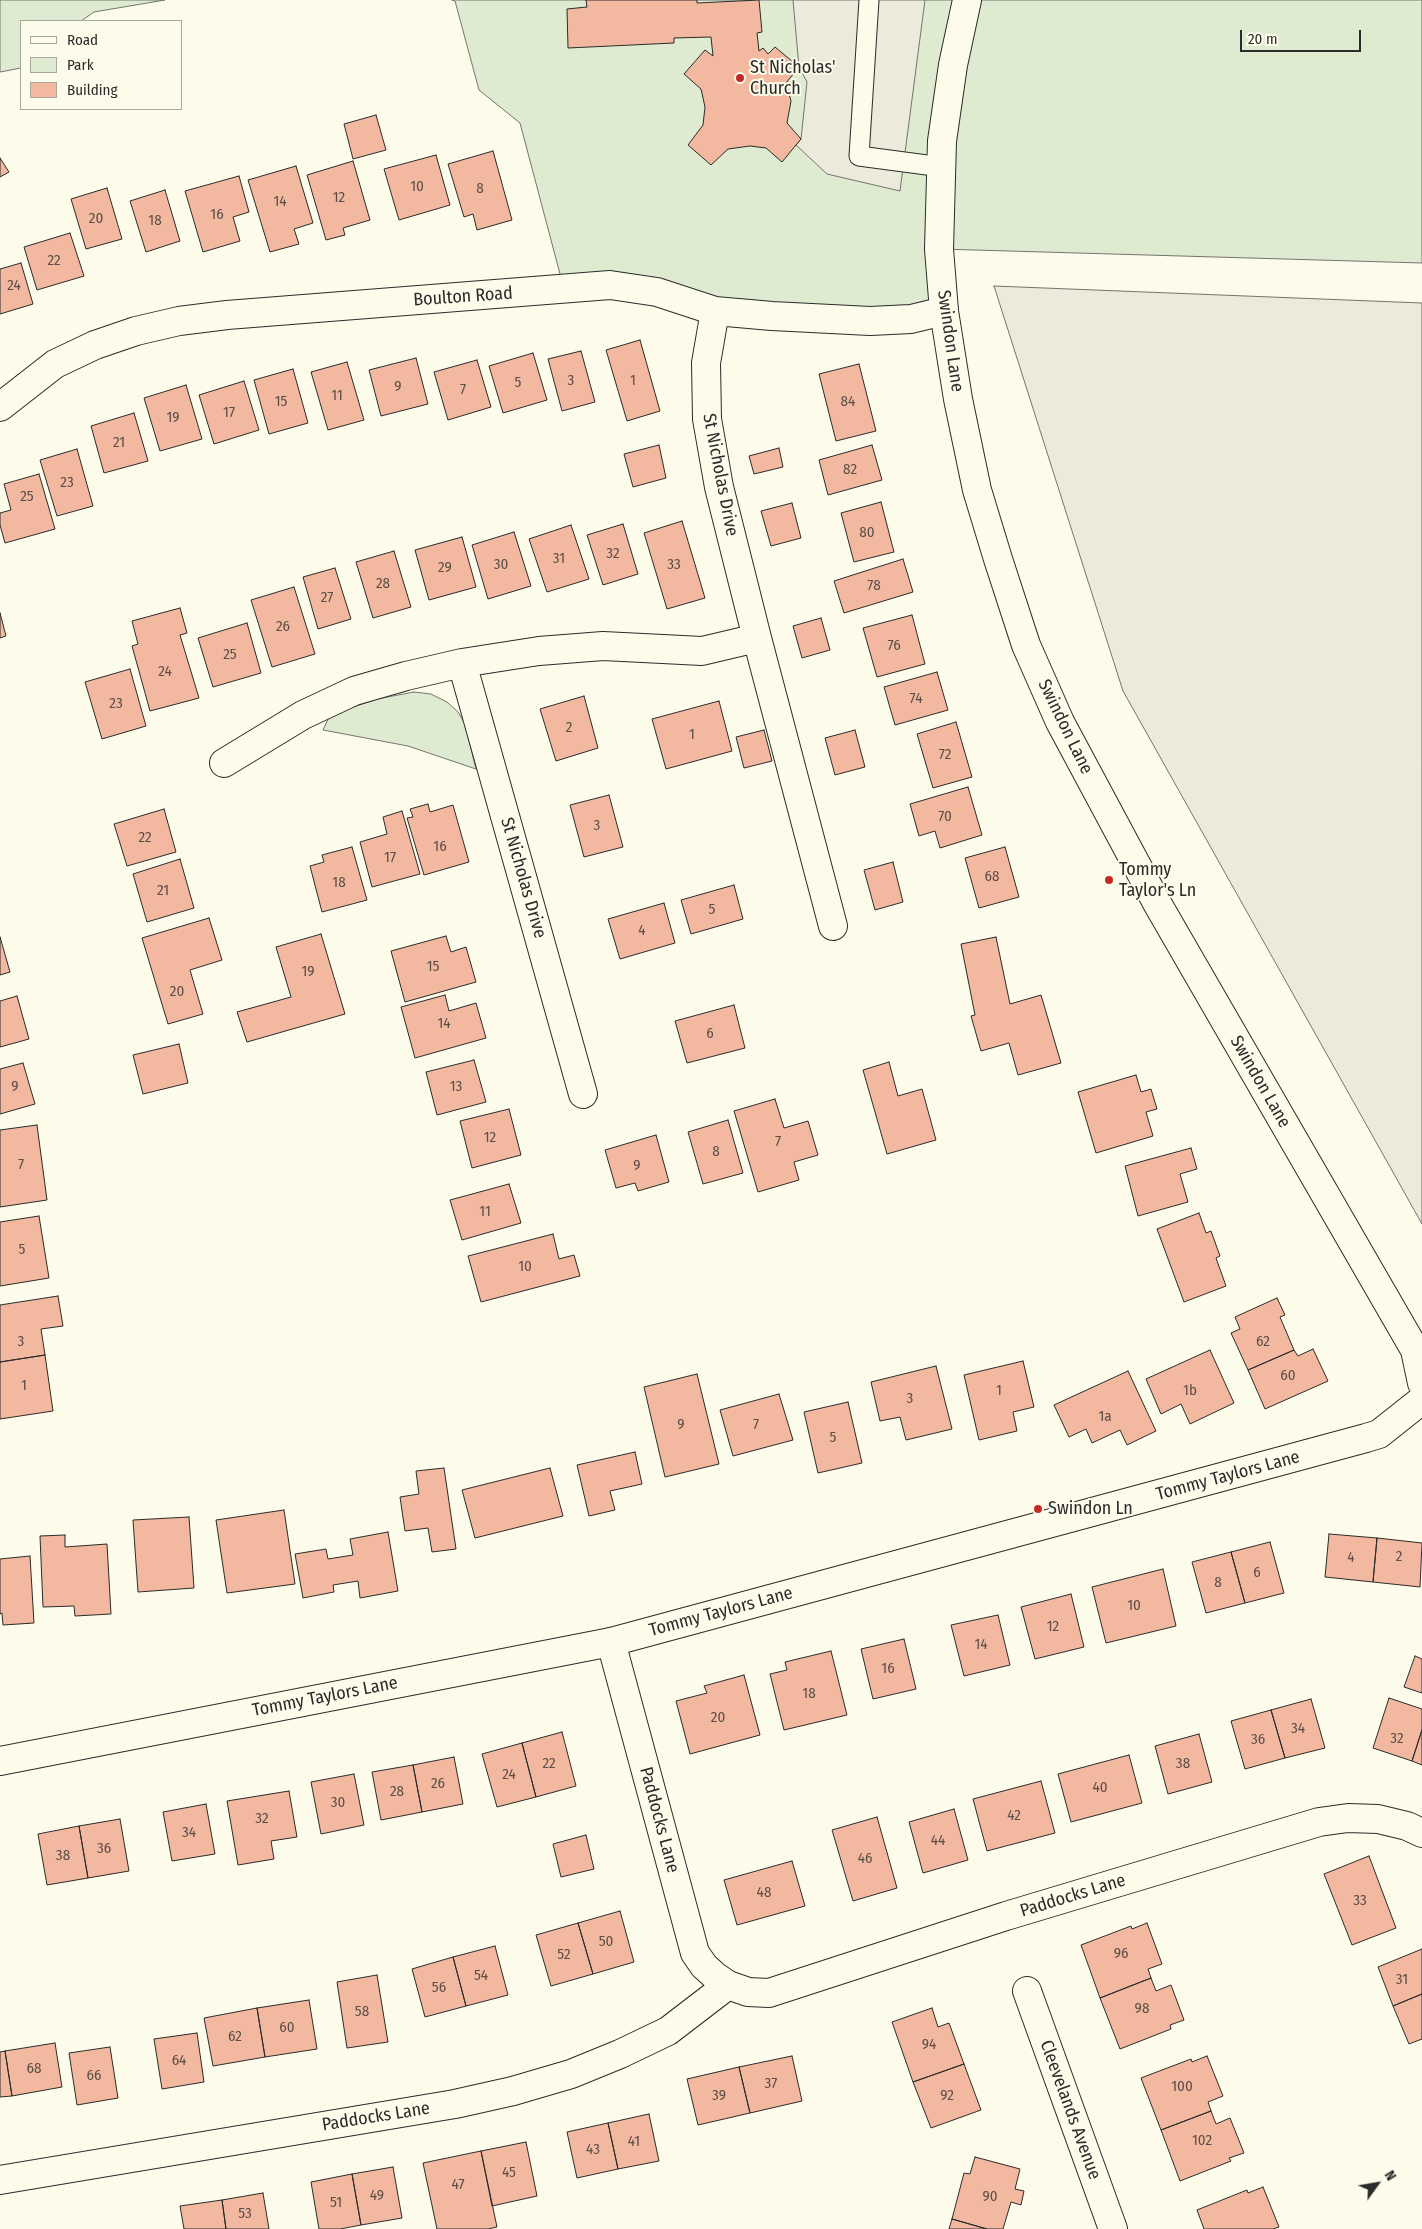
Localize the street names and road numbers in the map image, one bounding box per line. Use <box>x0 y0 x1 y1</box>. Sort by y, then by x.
street label: Boulton Road <box>413 283 513 311</box>
street label: Swindon Lane <box>932 289 968 393</box>
street label: St Nicholas Drive <box>698 412 742 538</box>
street label: Swindon Lane <box>1033 676 1097 778</box>
street label: St Nicholas Drive <box>495 815 551 941</box>
street label: Swindon Lane <box>1225 1032 1295 1132</box>
street label: Tommy Taylors Lane <box>1154 1446 1302 1506</box>
street label: Tommy Taylors Lane <box>647 1582 795 1642</box>
street label: Tommy Taylors Lane <box>250 1672 400 1722</box>
street label: Paddocks Lane <box>634 1765 684 1875</box>
street label: Paddocks Lane <box>1018 1870 1128 1922</box>
street label: Cleevelands Avenue <box>1035 2037 1105 2183</box>
street label: Paddocks Lane <box>320 2098 432 2136</box>

